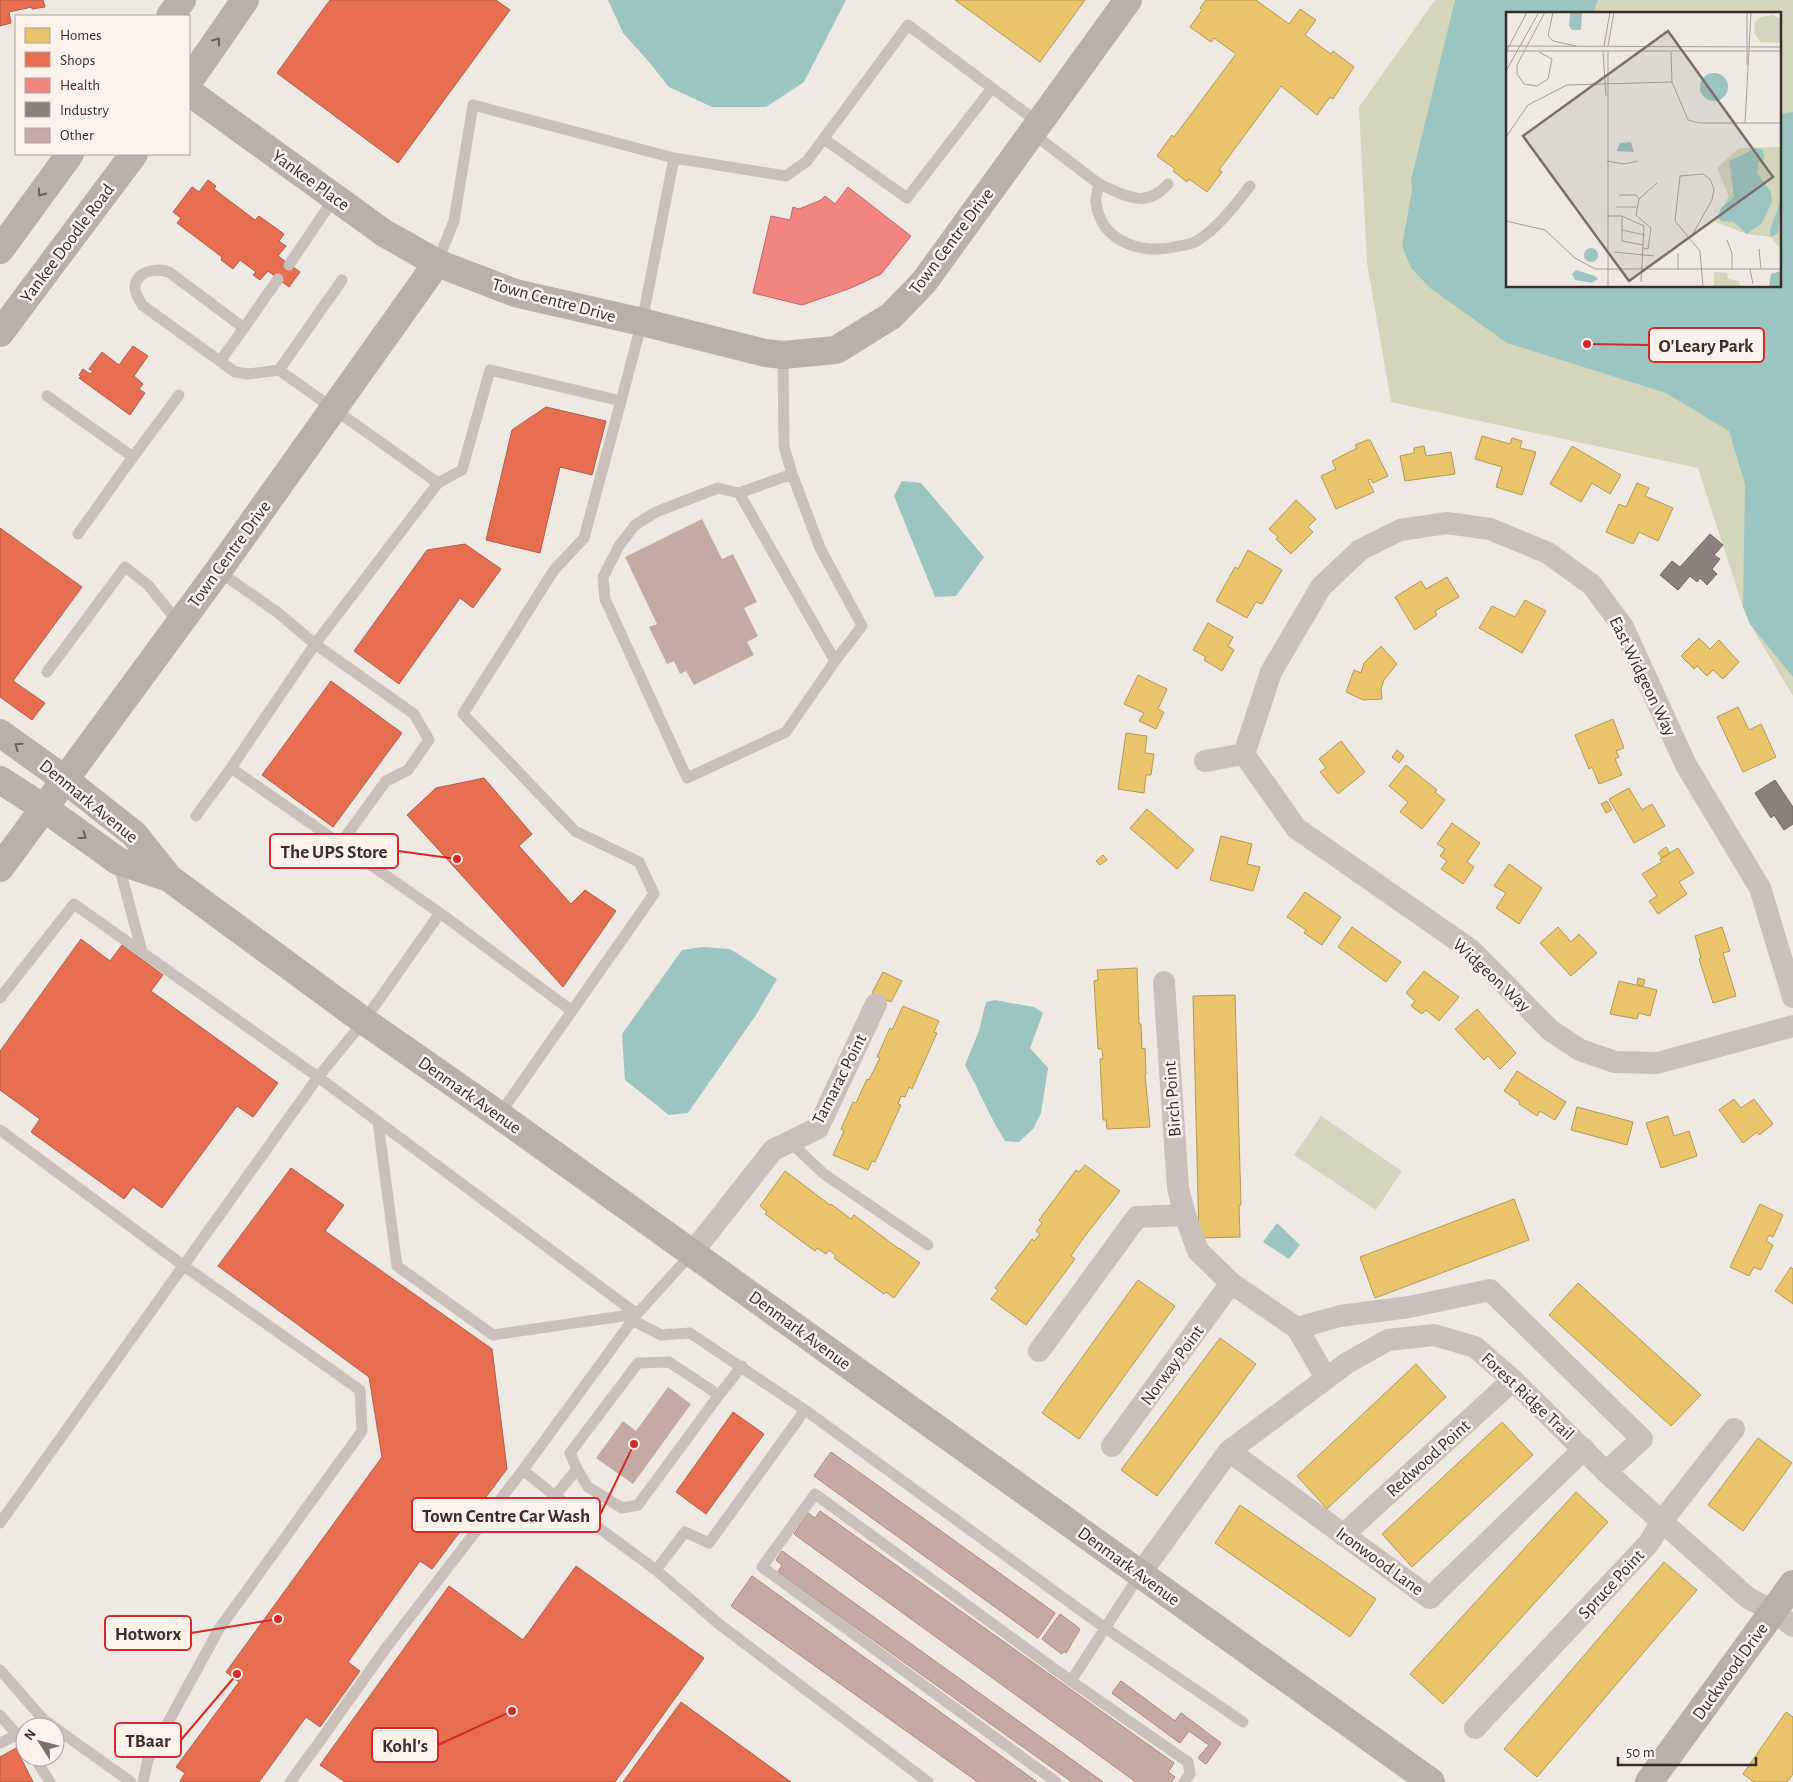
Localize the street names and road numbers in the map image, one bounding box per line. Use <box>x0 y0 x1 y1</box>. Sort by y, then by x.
street label: Yankee Place <box>268 147 352 215</box>
street label: Yankee Doodle Road <box>17 181 118 306</box>
street label: Town Centre Drive <box>906 185 997 298</box>
street label: Town Centre Drive <box>490 276 618 326</box>
street label: Town Centre Drive <box>185 498 275 611</box>
street label: East Widgeon Way <box>1605 614 1679 739</box>
street label: Denmark Avenue <box>36 757 141 847</box>
street label: Widgeon Way <box>1449 936 1534 1016</box>
street label: Tamarac Point <box>809 1031 870 1128</box>
street label: Denmark Avenue <box>415 1054 524 1138</box>
street label: Birch Point <box>1161 1060 1185 1137</box>
street label: Denmark Avenue <box>745 1288 854 1374</box>
street label: Norway Point <box>1138 1322 1208 1409</box>
street label: Forest Ridge Trail <box>1478 1349 1577 1444</box>
street label: Redwood Point <box>1383 1417 1474 1501</box>
street label: Denmark Avenue <box>1074 1524 1183 1610</box>
street label: Ironwood Lane <box>1332 1524 1426 1599</box>
street label: Spruce Point <box>1575 1546 1648 1623</box>
street label: Duckwood Drive <box>1690 1620 1772 1723</box>

